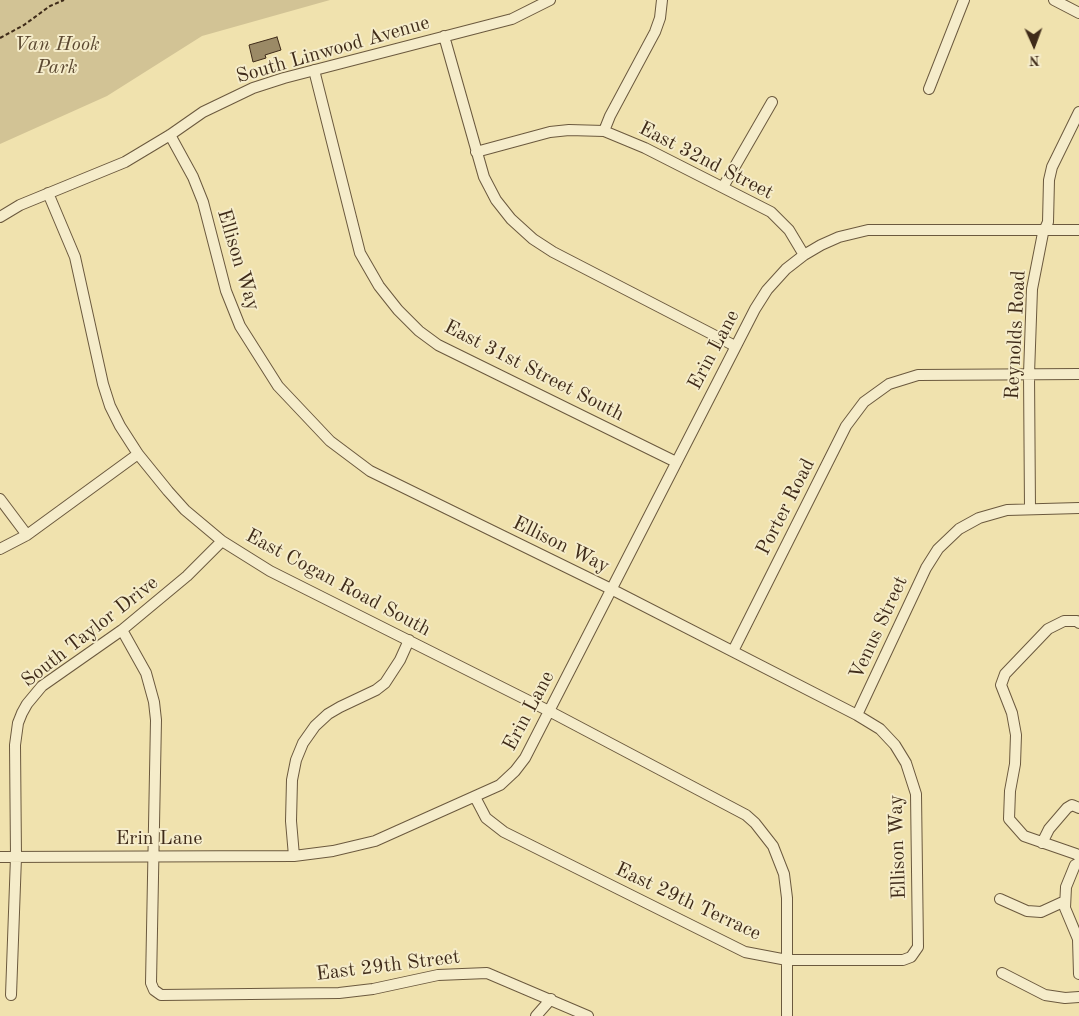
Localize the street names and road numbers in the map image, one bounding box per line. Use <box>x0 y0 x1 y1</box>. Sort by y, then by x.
street label: South Linwood Avenue <box>234 11 432 89</box>
street label: East 32nd Street <box>635 117 777 205</box>
street label: Ellison Way <box>211 206 265 314</box>
street label: Reynolds Road <box>1001 270 1031 400</box>
street label: Erin Lane <box>683 306 745 394</box>
street label: East 31st Street South <box>440 315 628 427</box>
street label: Porter Road <box>751 455 821 559</box>
street label: Ellison Way <box>509 511 613 579</box>
street label: East Cogan Road South <box>241 524 435 642</box>
street label: South Taylor Drive <box>17 571 163 693</box>
street label: Venus Street <box>845 572 913 684</box>
street label: Erin Lane <box>498 667 560 755</box>
street label: Ellison Way <box>884 794 912 900</box>
street label: Erin Lane <box>115 827 203 851</box>
street label: East 29th Terrace <box>611 858 765 946</box>
street label: East 29th Street <box>315 945 461 987</box>

